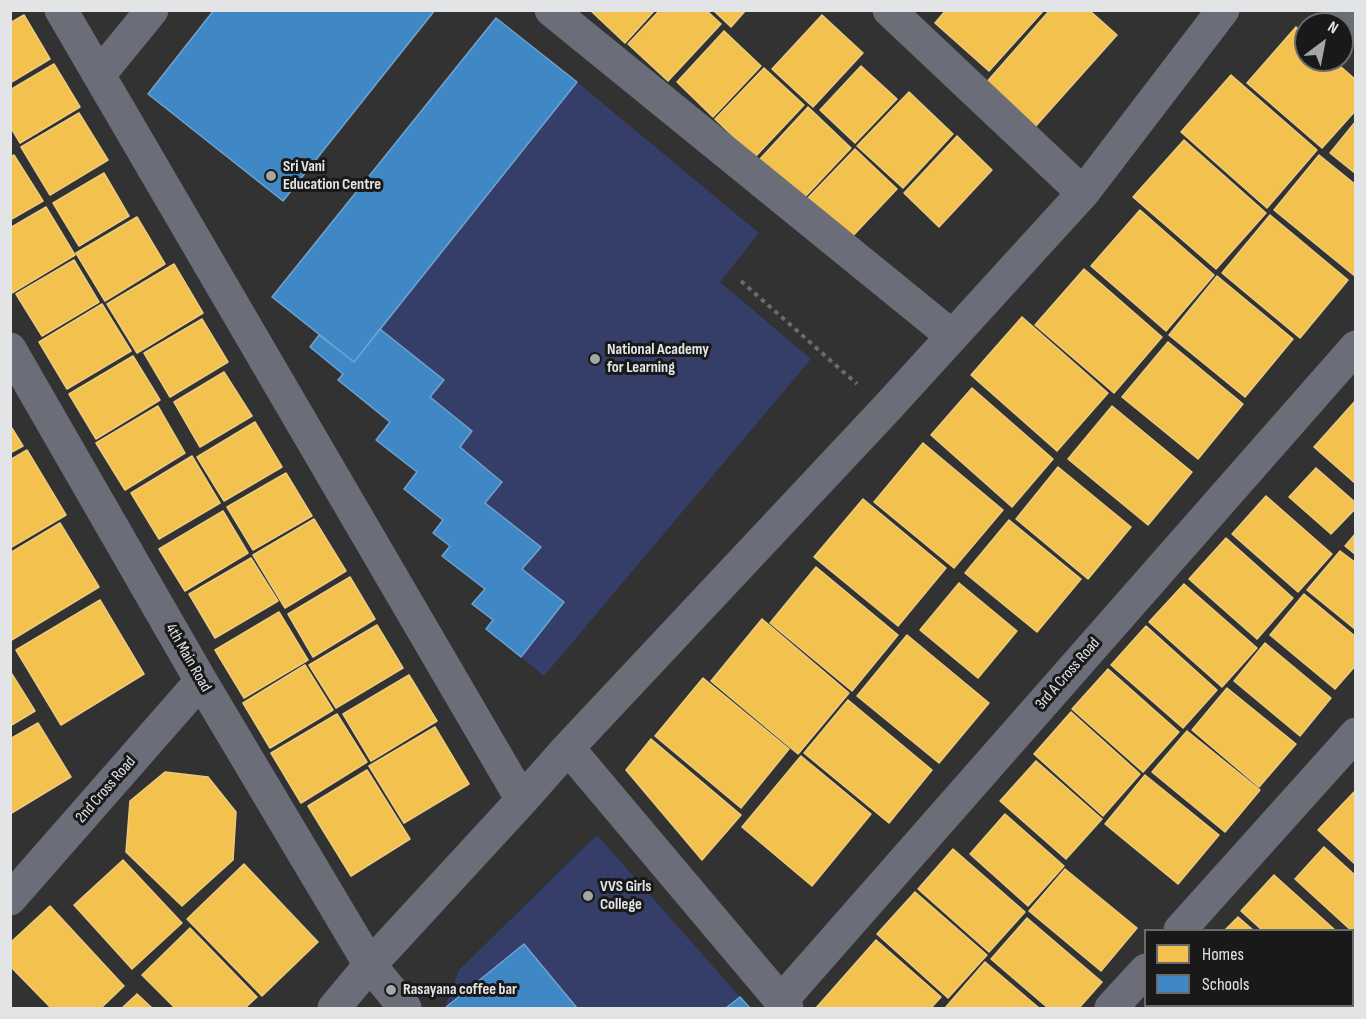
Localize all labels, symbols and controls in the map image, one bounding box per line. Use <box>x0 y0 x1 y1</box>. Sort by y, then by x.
north arrow <box>1294 12 1354 72</box>
text: N <box>1324 18 1341 38</box>
place label: Sri Vani Education Centre <box>283 157 381 195</box>
marker: Sri Vani Education Centre <box>264 169 278 183</box>
place label: National Academy for Learning <box>607 340 709 378</box>
marker: National Academy for Learning <box>588 352 602 366</box>
street label: 4th Main Road <box>161 620 215 696</box>
street label: 3rd A Cross Road <box>1032 634 1104 714</box>
street label: 2nd Cross Road <box>72 753 140 827</box>
place label: VVS Girls College <box>600 877 651 915</box>
marker: VVS Girls College <box>581 889 595 903</box>
legend <box>1144 929 1354 1007</box>
text: Homes <box>1202 944 1244 965</box>
text: Schools <box>1202 974 1249 995</box>
place label: Rasayana coffee bar <box>403 980 517 1000</box>
marker: Rasayana coffee bar <box>384 983 398 997</box>

